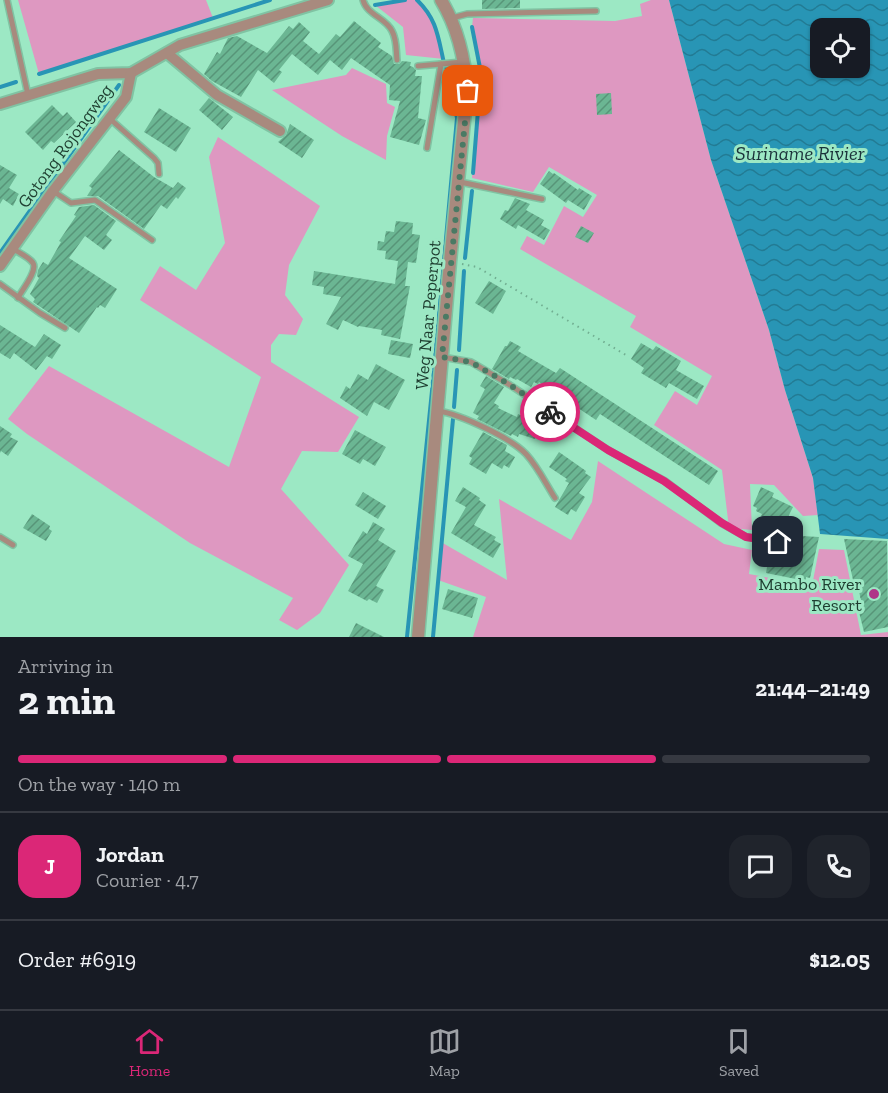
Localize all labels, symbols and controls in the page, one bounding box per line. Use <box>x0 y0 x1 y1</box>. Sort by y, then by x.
map controls <box>810 18 870 78</box>
button: locate <box>810 18 870 78</box>
pin <box>442 65 493 116</box>
icon: bag <box>451 74 484 107</box>
street label: Gotong Rojongweg <box>13 80 117 212</box>
water label: Suriname Rivier <box>735 141 865 165</box>
street label: Weg Naar Peperpot <box>410 239 446 391</box>
courier <box>520 382 580 442</box>
icon: bike <box>534 396 567 429</box>
pin <box>752 516 803 567</box>
icon: home <box>761 525 794 558</box>
place label: Mambo River Resort <box>758 573 862 616</box>
marker: Mambo River Resort <box>867 587 881 601</box>
text: Arriving in <box>18 654 113 678</box>
text: 21:44–21:49 <box>755 675 870 702</box>
text: 2 min <box>18 677 115 724</box>
text: On the way · 140 m <box>18 772 180 796</box>
button: chat <box>729 835 792 898</box>
button: phone <box>807 835 870 898</box>
text: Jordan <box>96 841 164 868</box>
text: J <box>44 853 55 880</box>
text: Courier · 4.7 <box>96 868 199 892</box>
text: Order #6919 <box>18 946 136 973</box>
text: $12.05 <box>809 946 870 973</box>
tab: Home <box>129 1025 170 1080</box>
tab: Map <box>428 1025 461 1080</box>
tab: Saved <box>719 1025 759 1080</box>

